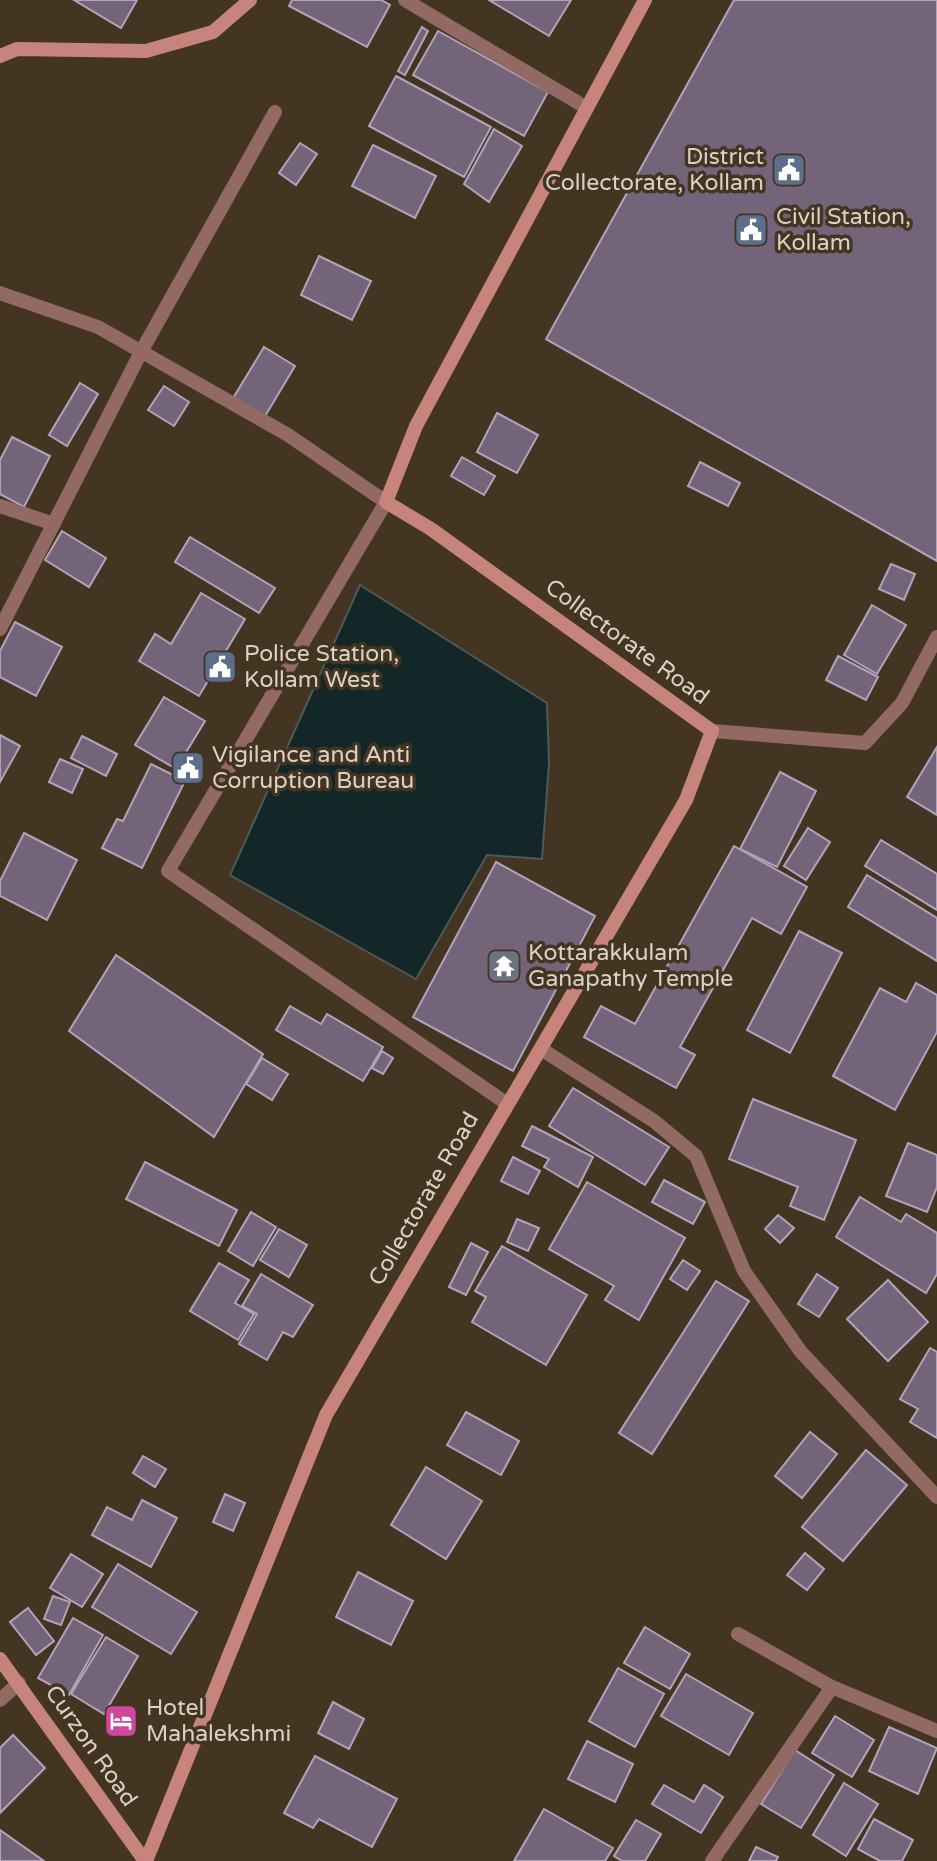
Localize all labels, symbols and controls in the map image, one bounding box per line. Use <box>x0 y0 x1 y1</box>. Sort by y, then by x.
place label: District Collectorate, Kollam <box>545 143 764 197</box>
public building icon: District Collectorate, Kollam <box>770 151 808 189</box>
place label: Civil Station, Kollam <box>776 203 911 257</box>
public building icon: Civil Station, Kollam <box>732 211 770 249</box>
street label: Collectorate Road <box>540 573 714 711</box>
place label: Police Station, Kollam West <box>244 640 399 694</box>
public building icon: Police Station, Kollam West <box>201 648 239 686</box>
place label: Vigilance and Anti Corruption Bureau <box>212 741 414 795</box>
public building icon: Vigilance and Anti Corruption Bureau <box>169 749 207 787</box>
place label: Kottarakkulam Ganapathy Temple <box>528 939 733 993</box>
temple icon: Kottarakkulam Ganapathy Temple <box>485 947 523 985</box>
street label: Collectorate Road <box>363 1107 485 1291</box>
street label: Curzon Road <box>39 1680 143 1812</box>
place label: Hotel Mahalekshmi <box>146 1694 291 1748</box>
hotel icon: Hotel Mahalekshmi <box>102 1702 140 1740</box>

